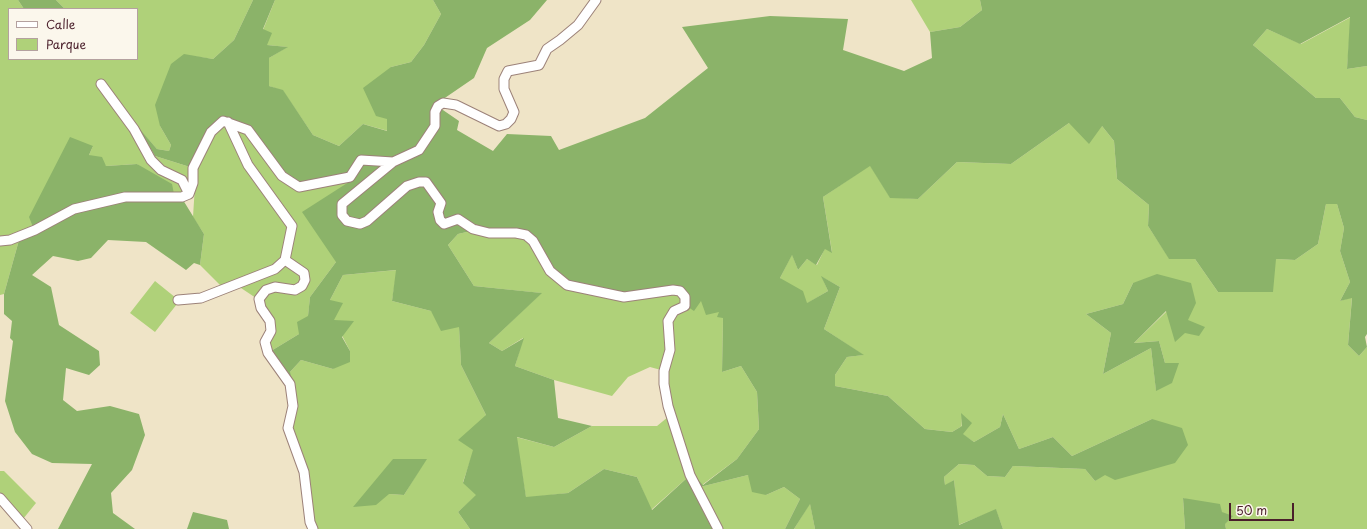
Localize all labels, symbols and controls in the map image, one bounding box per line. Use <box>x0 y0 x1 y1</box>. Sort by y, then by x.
legend <box>8 8 138 60</box>
text: Calle <box>46 15 75 33</box>
text: Parque <box>46 35 86 53</box>
scale bar <box>1231 495 1296 521</box>
text: 50 m <box>1236 501 1267 519</box>

